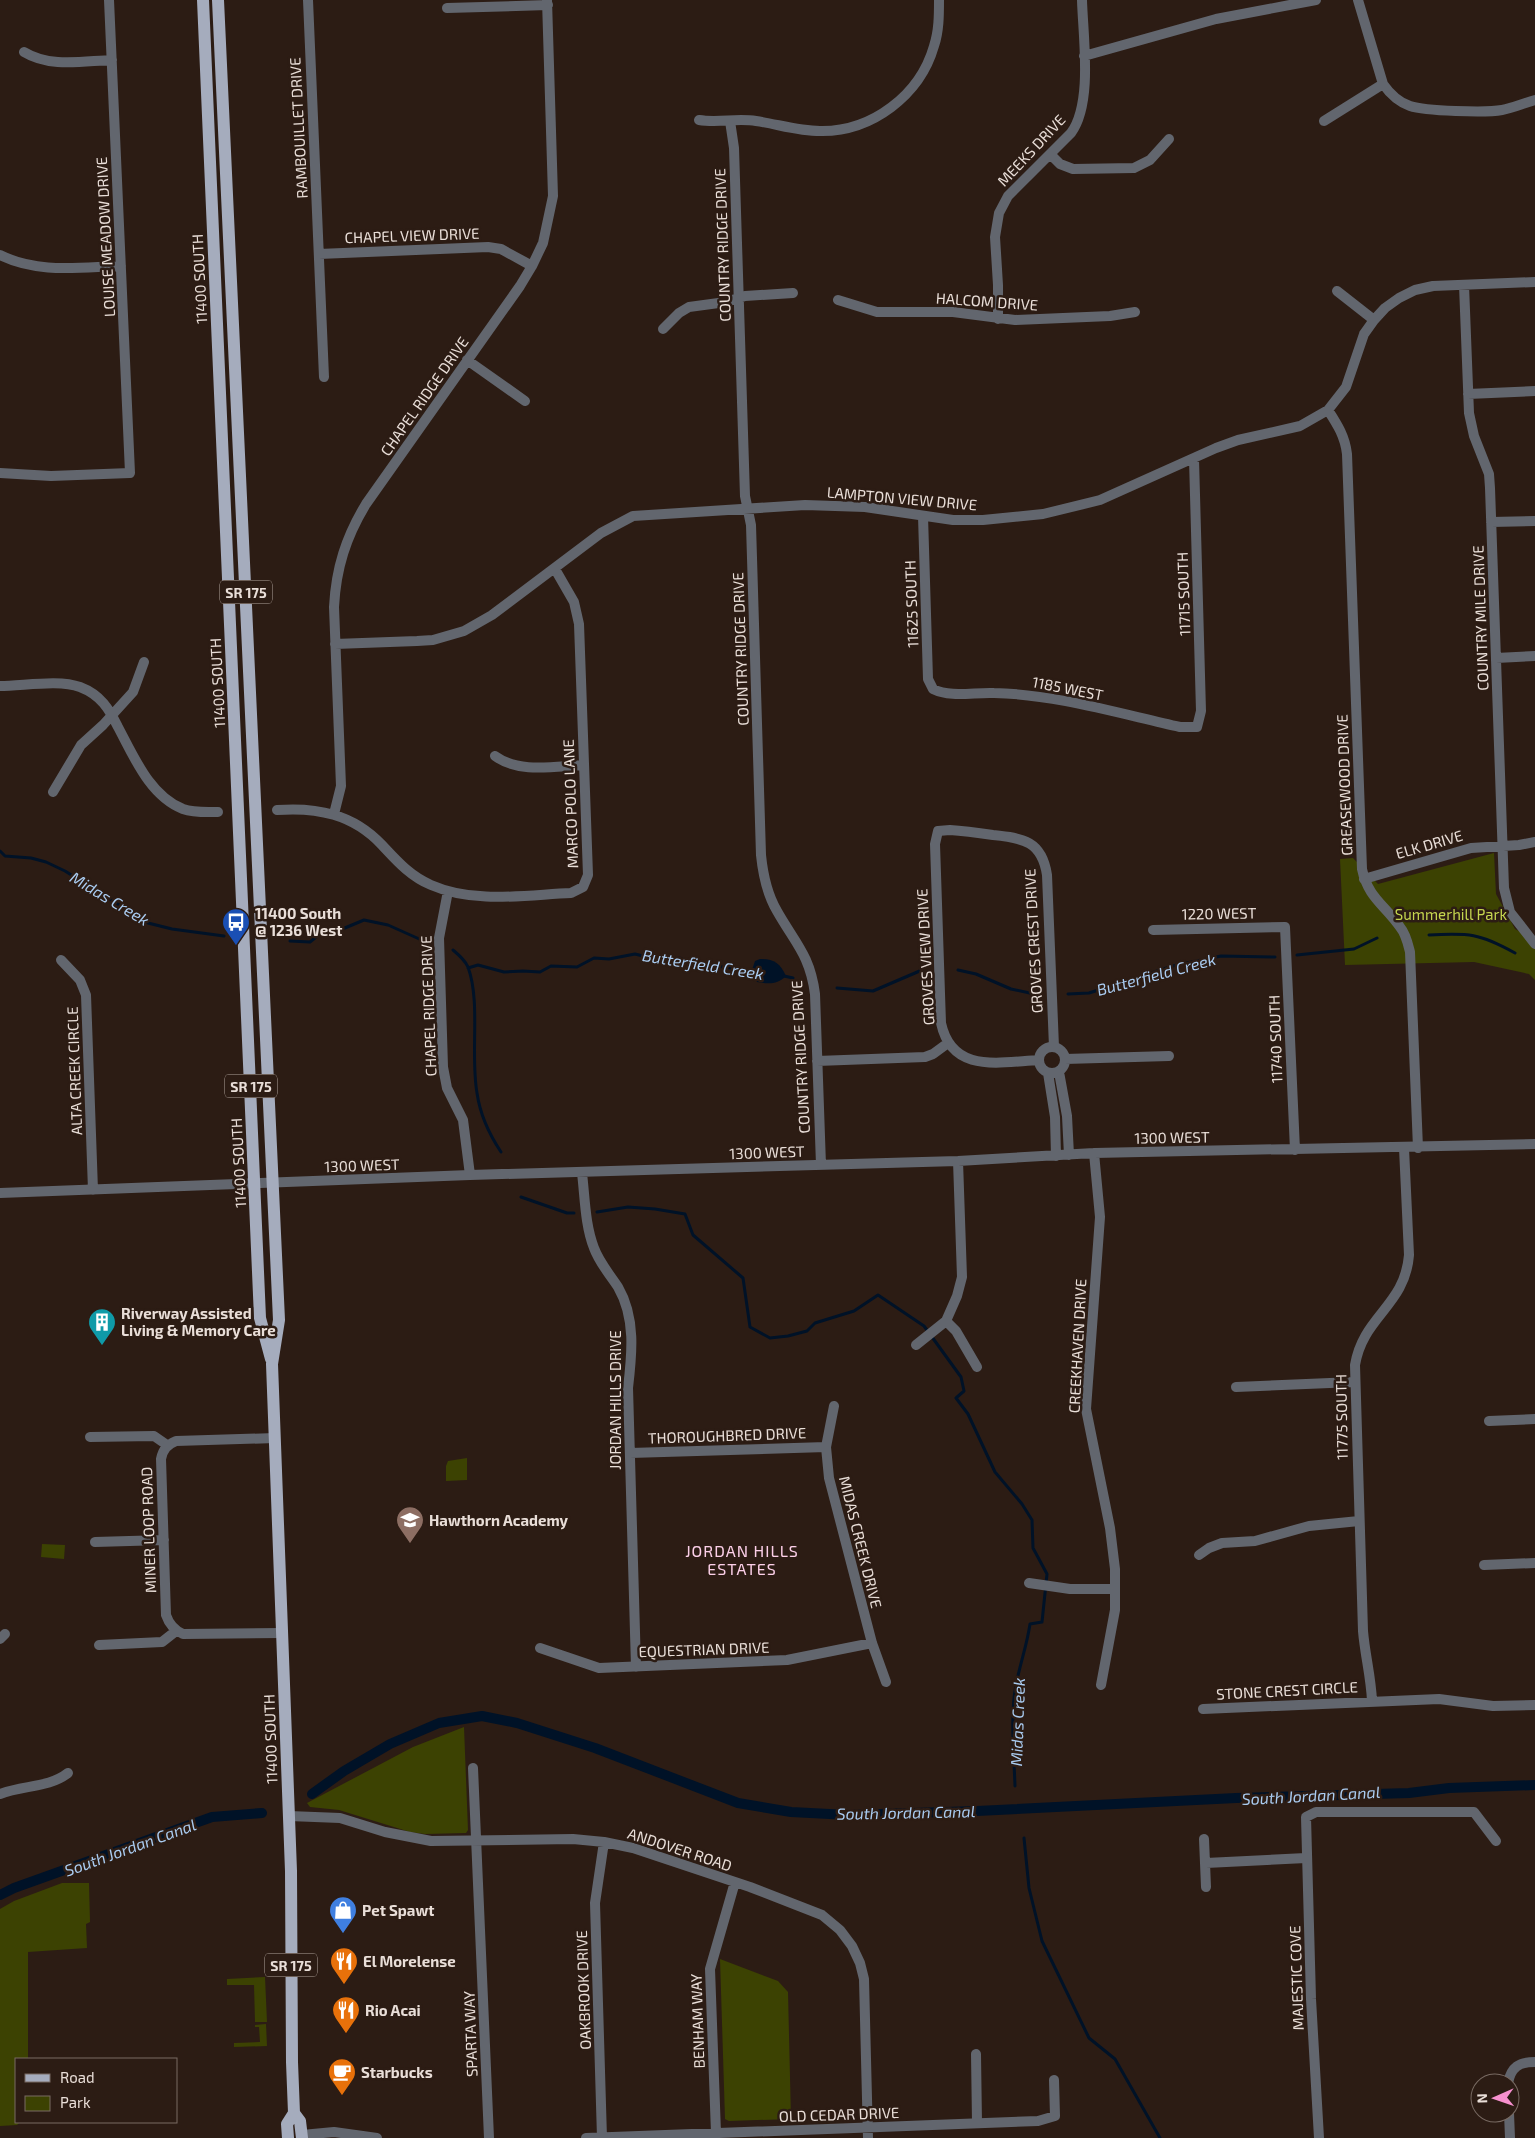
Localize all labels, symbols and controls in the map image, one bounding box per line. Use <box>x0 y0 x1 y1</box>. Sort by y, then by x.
street label: RAMBOUILLET DRIVE <box>285 57 311 199</box>
street label: MEEKS DRIVE <box>993 110 1069 190</box>
street label: LOUISE MEADOW DRIVE <box>92 156 118 318</box>
street label: COUNTRY RIDGE DRIVE <box>710 168 734 322</box>
street label: CHAPEL VIEW DRIVE <box>344 224 480 246</box>
street label: 11400 SOUTH <box>188 234 210 324</box>
street label: HALCOM DRIVE <box>935 288 1039 314</box>
street label: CHAPEL RIDGE DRIVE <box>376 333 472 459</box>
street label: LAMPTON VIEW DRIVE <box>826 482 978 514</box>
street label: COUNTRY MILE DRIVE <box>1468 545 1492 691</box>
street label: 11715 SOUTH <box>1173 552 1193 636</box>
street label: 11625 SOUTH <box>900 560 922 648</box>
street label: COUNTRY RIDGE DRIVE <box>728 572 752 726</box>
road number: SR 175 <box>220 580 272 604</box>
street label: 11400 SOUTH <box>206 638 228 728</box>
street label: 1185 WEST <box>1031 672 1105 704</box>
street label: GREASEWOOD DRIVE <box>1333 714 1355 856</box>
street label: MARCO POLO LANE <box>559 739 581 869</box>
street label: ELK DRIVE <box>1393 826 1465 862</box>
water label: Midas Creek <box>67 867 153 929</box>
street label: GROVES CREST DRIVE <box>1020 868 1046 1014</box>
street label: GROVES VIEW DRIVE <box>912 888 938 1026</box>
street label: 1220 WEST <box>1181 903 1257 923</box>
place label: 11400 South @ 1236 West <box>255 904 342 939</box>
park label: Summerhill Park <box>1395 905 1508 923</box>
bus stop icon: 11400 South @ 1236 West <box>221 907 251 946</box>
street label: CHAPEL RIDGE DRIVE <box>417 935 439 1077</box>
water label: Butterfield Creek <box>641 945 765 983</box>
water label: Butterfield Creek <box>1094 949 1218 999</box>
street label: COUNTRY RIDGE DRIVE <box>787 980 813 1134</box>
street label: 11740 SOUTH <box>1264 995 1286 1083</box>
street label: ALTA CREEK CIRCLE <box>63 1006 85 1136</box>
road number: SR 175 <box>225 1074 277 1098</box>
street label: 11400 SOUTH <box>227 1118 249 1208</box>
street label: 1300 WEST <box>1134 1127 1210 1147</box>
street label: 1300 WEST <box>729 1142 805 1162</box>
street label: 1300 WEST <box>324 1155 400 1175</box>
street label: CREEKHAVEN DRIVE <box>1064 1278 1090 1414</box>
place label: Riverway Assisted Living & Memory Care <box>121 1304 276 1340</box>
building icon: Riverway Assisted Living & Memory Care <box>87 1307 117 1346</box>
street label: JORDAN HILLS DRIVE <box>606 1330 624 1470</box>
street label: 11775 SOUTH <box>1331 1374 1351 1460</box>
street label: THOROUGHBRED DRIVE <box>648 1423 806 1447</box>
street label: MINER LOOP ROAD <box>137 1466 159 1594</box>
street label: MIDAS CREEK DRIVE <box>836 1474 886 1610</box>
school or university icon: Hawthorn Academy <box>395 1505 425 1544</box>
place label: Hawthorn Academy <box>429 1511 569 1530</box>
district label: JORDAN HILLS ESTATES <box>685 1541 799 1578</box>
street label: EQUESTRIAN DRIVE <box>638 1638 770 1661</box>
water label: Midas Creek <box>1006 1677 1028 1767</box>
street label: STONE CREST CIRCLE <box>1216 1677 1358 1703</box>
street label: 11400 SOUTH <box>259 1694 281 1784</box>
water label: South Jordan Canal <box>1241 1782 1381 1808</box>
water label: South Jordan Canal <box>836 1801 976 1823</box>
water label: South Jordan Canal <box>62 1814 198 1880</box>
street label: ANDOVER ROAD <box>626 1824 734 1874</box>
shop icon: Pet Spawt <box>328 1895 358 1934</box>
place label: Pet Spawt <box>362 1901 434 1919</box>
street label: MAJESTIC COVE <box>1285 1925 1307 2031</box>
street label: OAKBROOK DRIVE <box>572 1930 594 2050</box>
restaurant icon: El Morelense <box>329 1946 359 1985</box>
place label: El Morelense <box>363 1952 456 1970</box>
road number: SR 175 <box>265 1954 317 1976</box>
street label: BENHAM WAY <box>686 1973 708 2069</box>
street label: SPARTA WAY <box>459 1990 480 2077</box>
restaurant icon: Rio Acai <box>331 1995 361 2034</box>
place label: Rio Acai <box>365 2001 421 2019</box>
cafe icon: Starbucks <box>327 2057 357 2096</box>
legend <box>15 2058 178 2123</box>
place label: Starbucks <box>361 2063 433 2081</box>
text: Road <box>60 2068 95 2086</box>
north arrow <box>1470 2073 1520 2123</box>
text: Park <box>60 2093 91 2111</box>
text: N <box>1473 2093 1490 2104</box>
street label: OLD CEDAR DRIVE <box>778 2103 900 2125</box>

